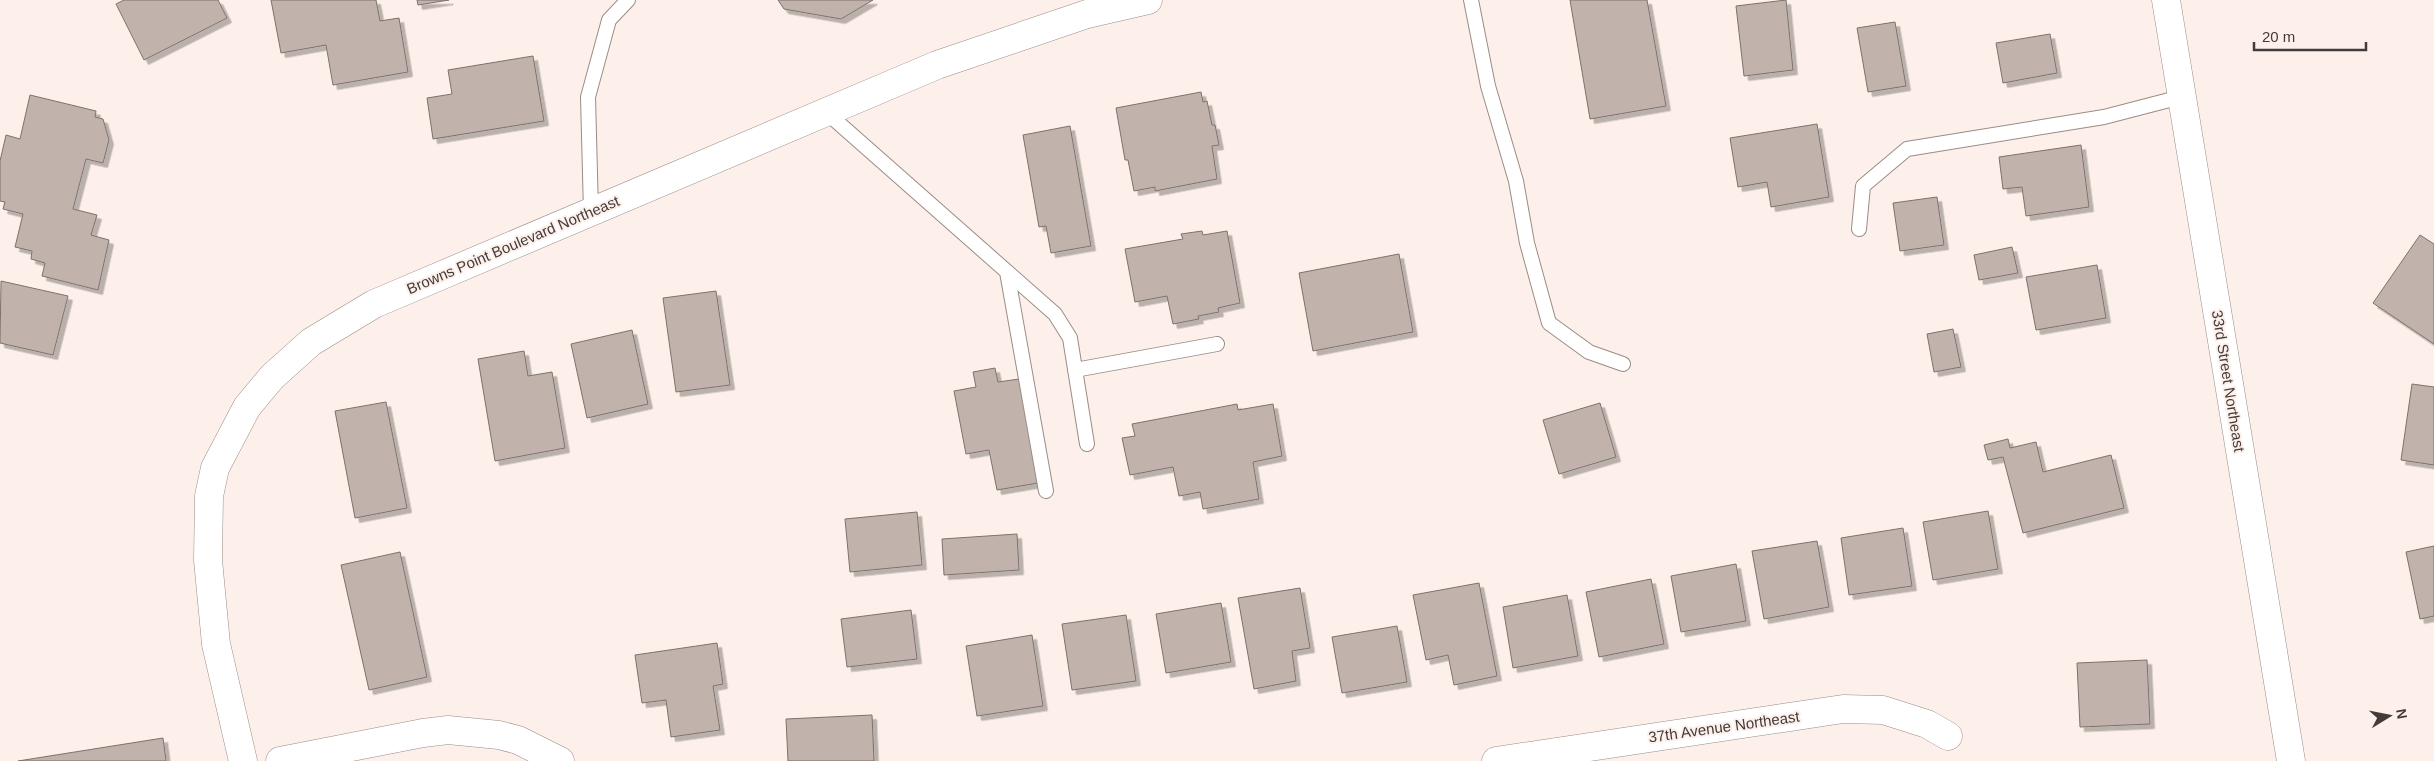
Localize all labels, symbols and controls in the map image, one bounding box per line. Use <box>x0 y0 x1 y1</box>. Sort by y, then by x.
scale bar <box>2254 20 2366 52</box>
text: 20 m <box>2262 28 2295 45</box>
street label: Browns Point Boulevard Northeast <box>404 192 622 297</box>
street label: 33rd Street Northeast <box>2209 309 2248 454</box>
north arrow <box>2364 691 2414 741</box>
street label: 37th Avenue Northeast <box>1647 707 1801 746</box>
text: N <box>2393 707 2411 720</box>

